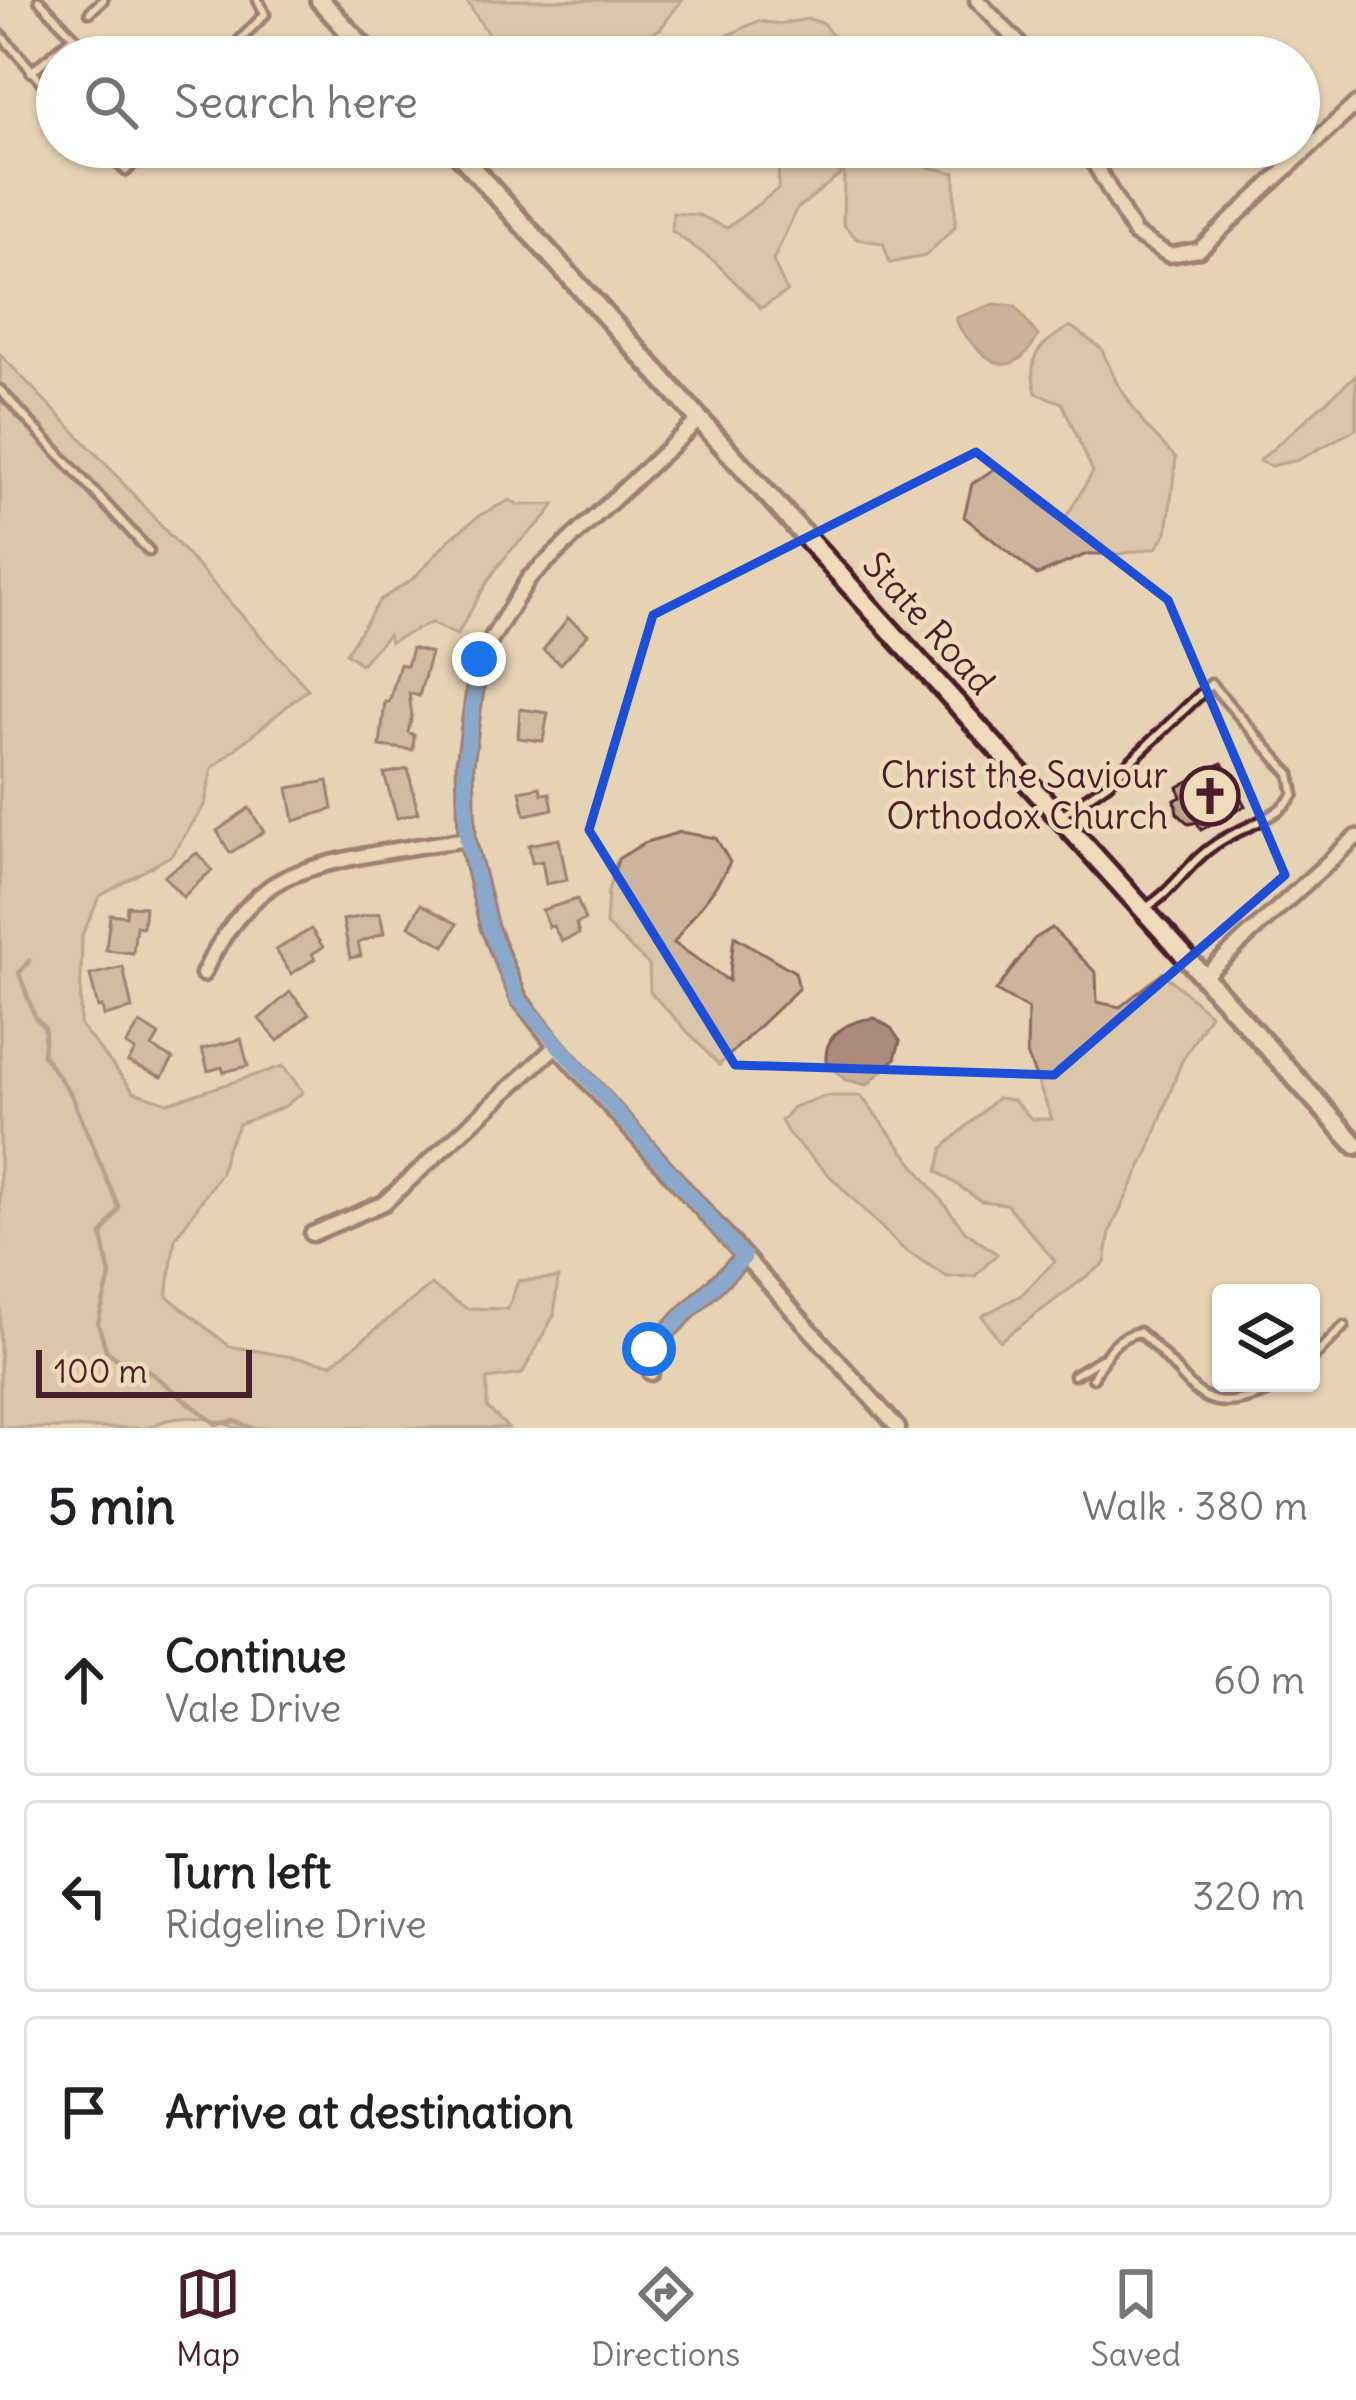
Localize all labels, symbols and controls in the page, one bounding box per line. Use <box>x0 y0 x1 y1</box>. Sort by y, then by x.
search box <box>36 36 1320 168</box>
icon: search <box>78 69 144 135</box>
text: Search here <box>174 74 418 130</box>
street label: State Road <box>853 543 1004 704</box>
route end <box>452 632 506 686</box>
place label: Christ the Saviour Orthodox Church <box>881 753 1168 839</box>
church icon: Christ the Saviour Orthodox Church <box>1179 765 1241 827</box>
map controls <box>1212 1284 1320 1392</box>
button: layers <box>1212 1284 1320 1392</box>
route start <box>622 1322 676 1376</box>
scale bar <box>36 1344 252 1397</box>
text: 100 m <box>54 1350 147 1392</box>
text: 5 min <box>48 1474 175 1538</box>
text: Walk · 380 m <box>1082 1482 1308 1531</box>
text: Continue <box>165 1628 347 1684</box>
icon: ahead <box>51 1647 117 1713</box>
text: 60 m <box>1213 1656 1305 1705</box>
text: Vale Drive <box>165 1684 341 1733</box>
text: Turn left <box>165 1844 331 1900</box>
icon: left <box>51 1863 117 1929</box>
text: 320 m <box>1192 1872 1305 1921</box>
text: Ridgeline Drive <box>165 1900 427 1949</box>
icon: arrive <box>51 2079 117 2145</box>
text: Arrive at destination <box>165 2084 574 2140</box>
tab: Map <box>175 2261 241 2375</box>
tab: Directions <box>591 2261 740 2375</box>
tab: Saved <box>1091 2261 1181 2375</box>

